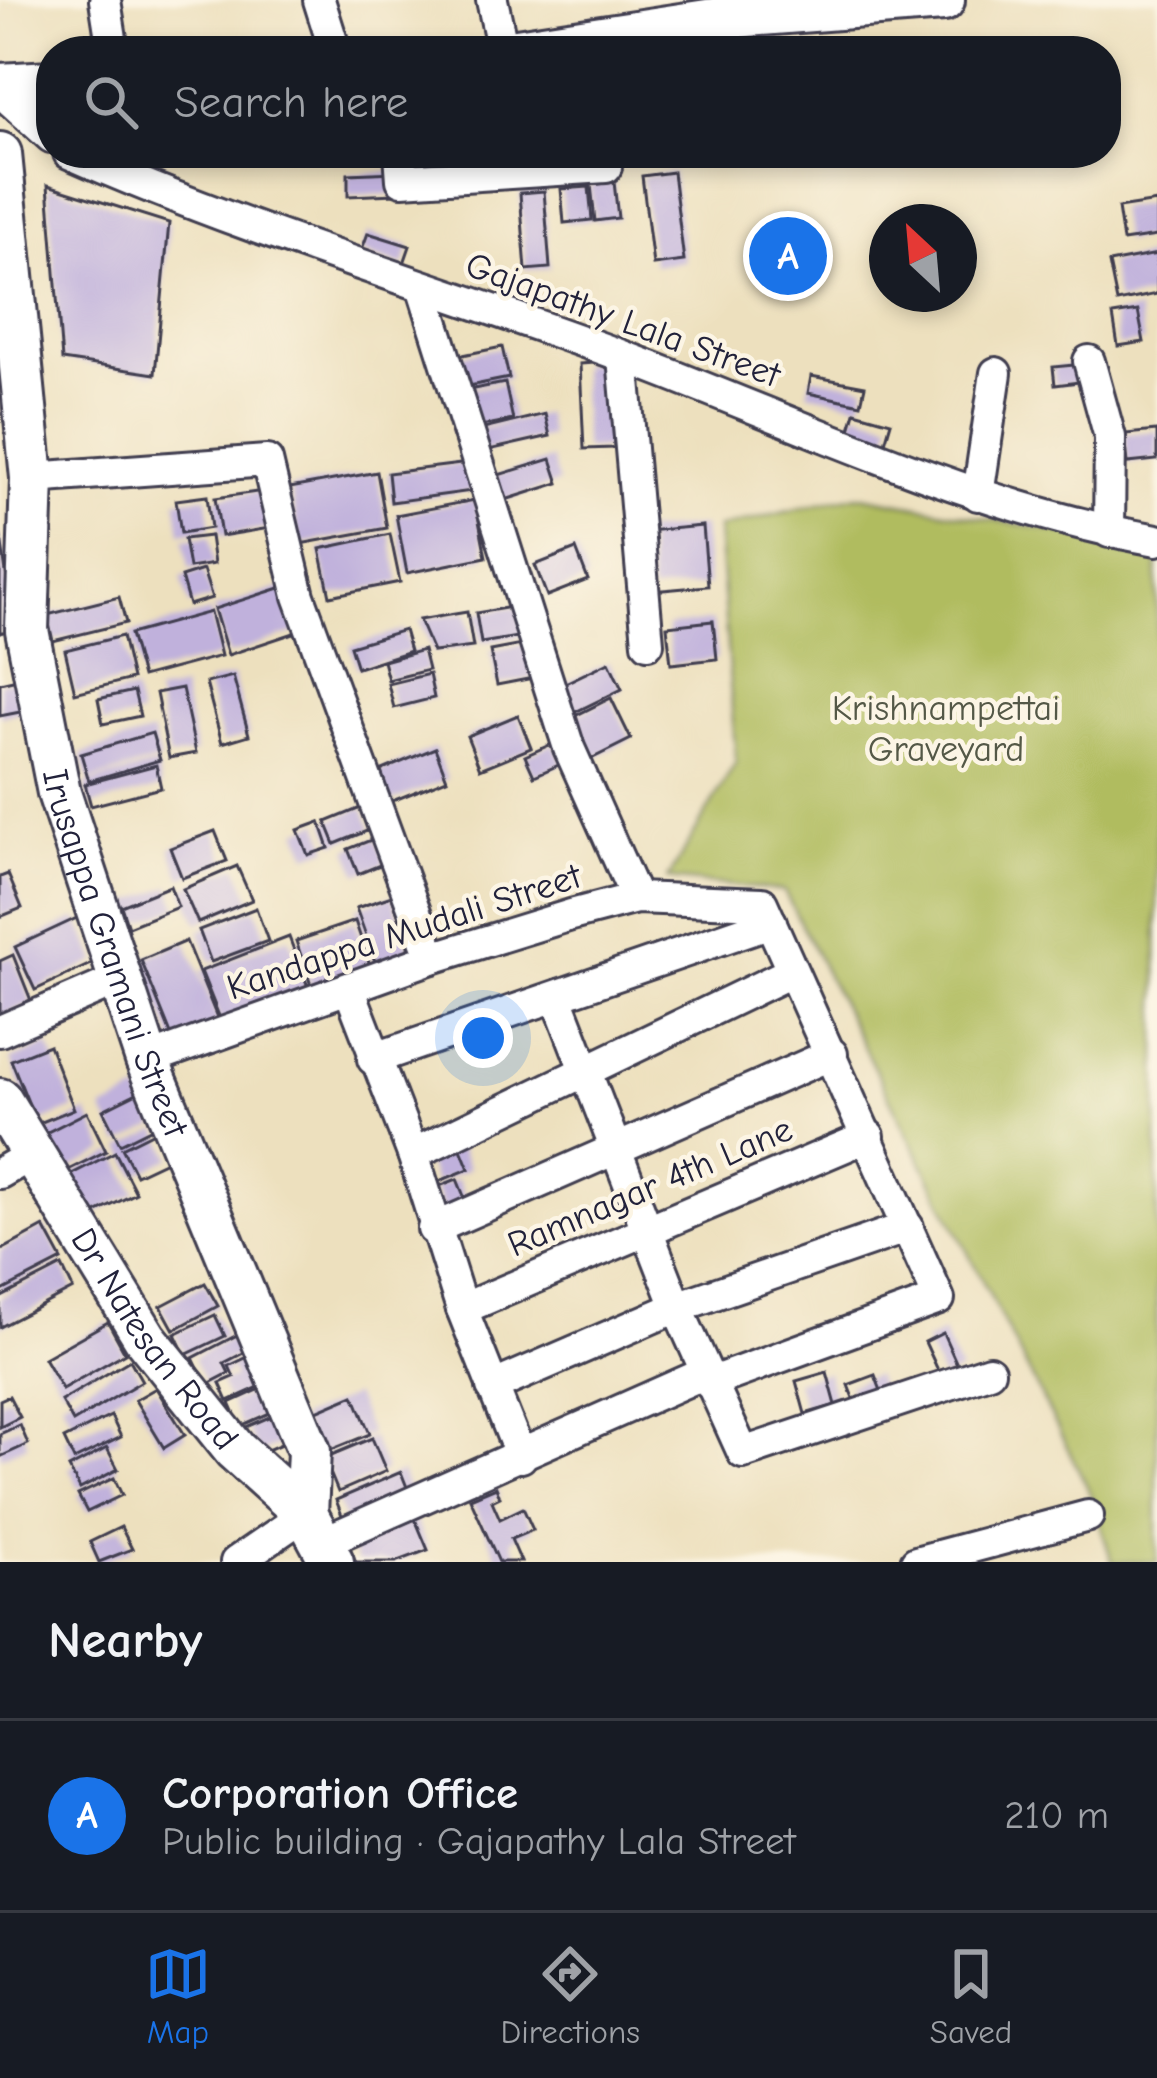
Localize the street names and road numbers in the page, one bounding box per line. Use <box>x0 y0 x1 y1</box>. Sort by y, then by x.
street label: Gajapathy Lala Street <box>460 244 787 397</box>
street label: Irusappa Gramani Street <box>34 766 198 1144</box>
street label: Kandappa Mudali Street <box>222 855 588 1009</box>
street label: Ramnagar 4th Lane <box>502 1109 798 1265</box>
street label: Dr Natesan Road <box>63 1221 247 1458</box>

